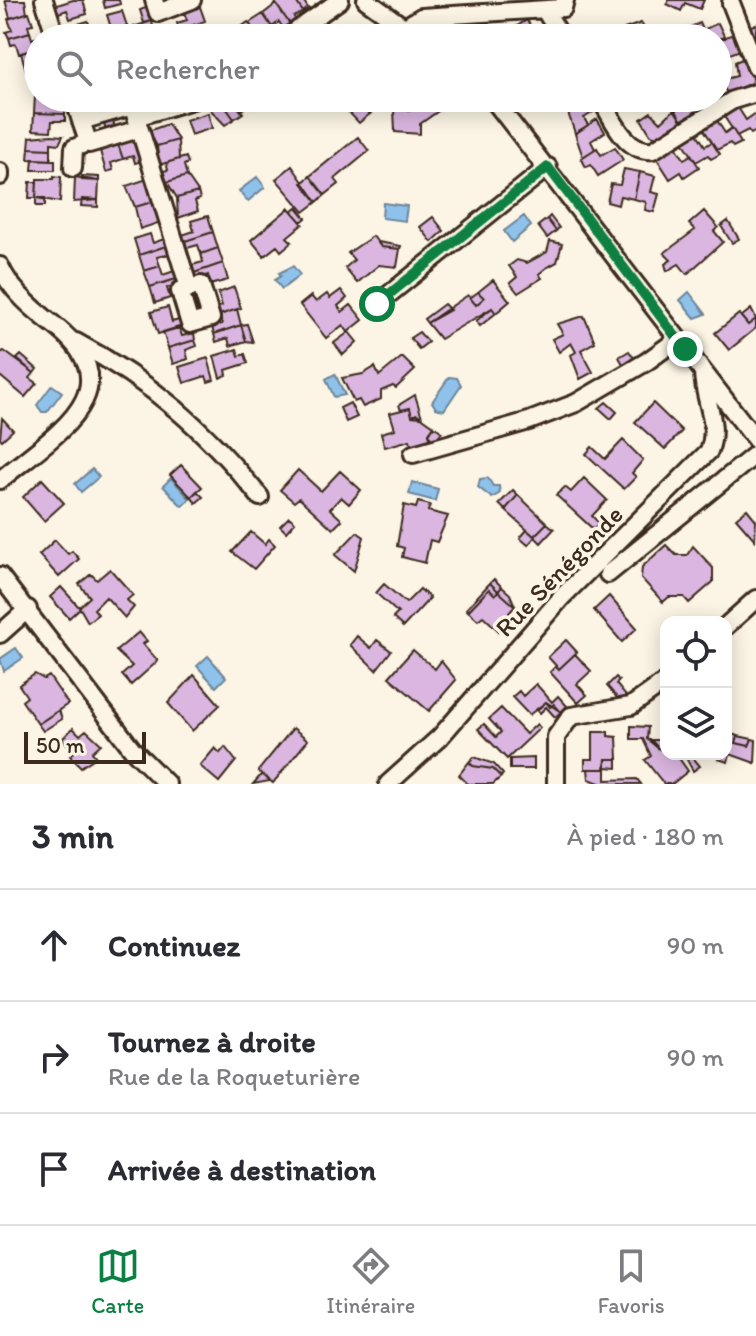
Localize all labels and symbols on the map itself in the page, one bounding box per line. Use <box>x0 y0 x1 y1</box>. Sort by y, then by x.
route start <box>359 286 395 322</box>
route end <box>667 331 703 367</box>
street label: Rue Sénégonde <box>488 499 630 643</box>
scale bar <box>24 728 146 764</box>

